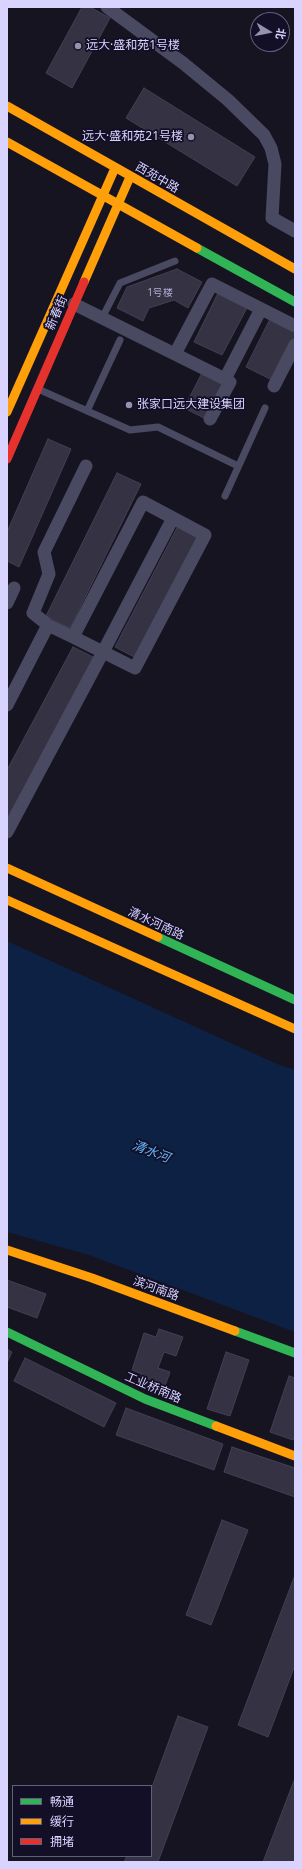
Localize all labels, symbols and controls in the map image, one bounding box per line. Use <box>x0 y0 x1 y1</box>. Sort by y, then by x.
north arrow <box>250 12 290 52</box>
text: 北 <box>273 27 290 41</box>
place label: 远大·盛和苑1号楼 <box>86 39 180 53</box>
marker: 远大·盛和苑1号楼 <box>73 41 83 51</box>
place label: 远大·盛和苑21号楼 <box>82 130 183 144</box>
marker: 远大·盛和苑21号楼 <box>186 132 196 142</box>
street label: 西苑中路 <box>133 160 181 196</box>
house number: 1号楼 <box>147 287 173 299</box>
street label: 新春街 <box>43 294 71 332</box>
place label: 张家口远大建设集团 <box>137 398 245 412</box>
marker: 张家口远大建设集团 <box>124 400 134 410</box>
street label: 清水河南路 <box>126 905 186 943</box>
water label: 清水河 <box>130 1138 172 1166</box>
street label: 滨河南路 <box>131 1274 181 1304</box>
street label: 工业桥南路 <box>123 1370 183 1406</box>
legend <box>12 1785 152 1857</box>
text: 畅通 <box>50 1793 74 1810</box>
text: 缓行 <box>50 1813 74 1830</box>
text: 拥堵 <box>50 1833 74 1850</box>

